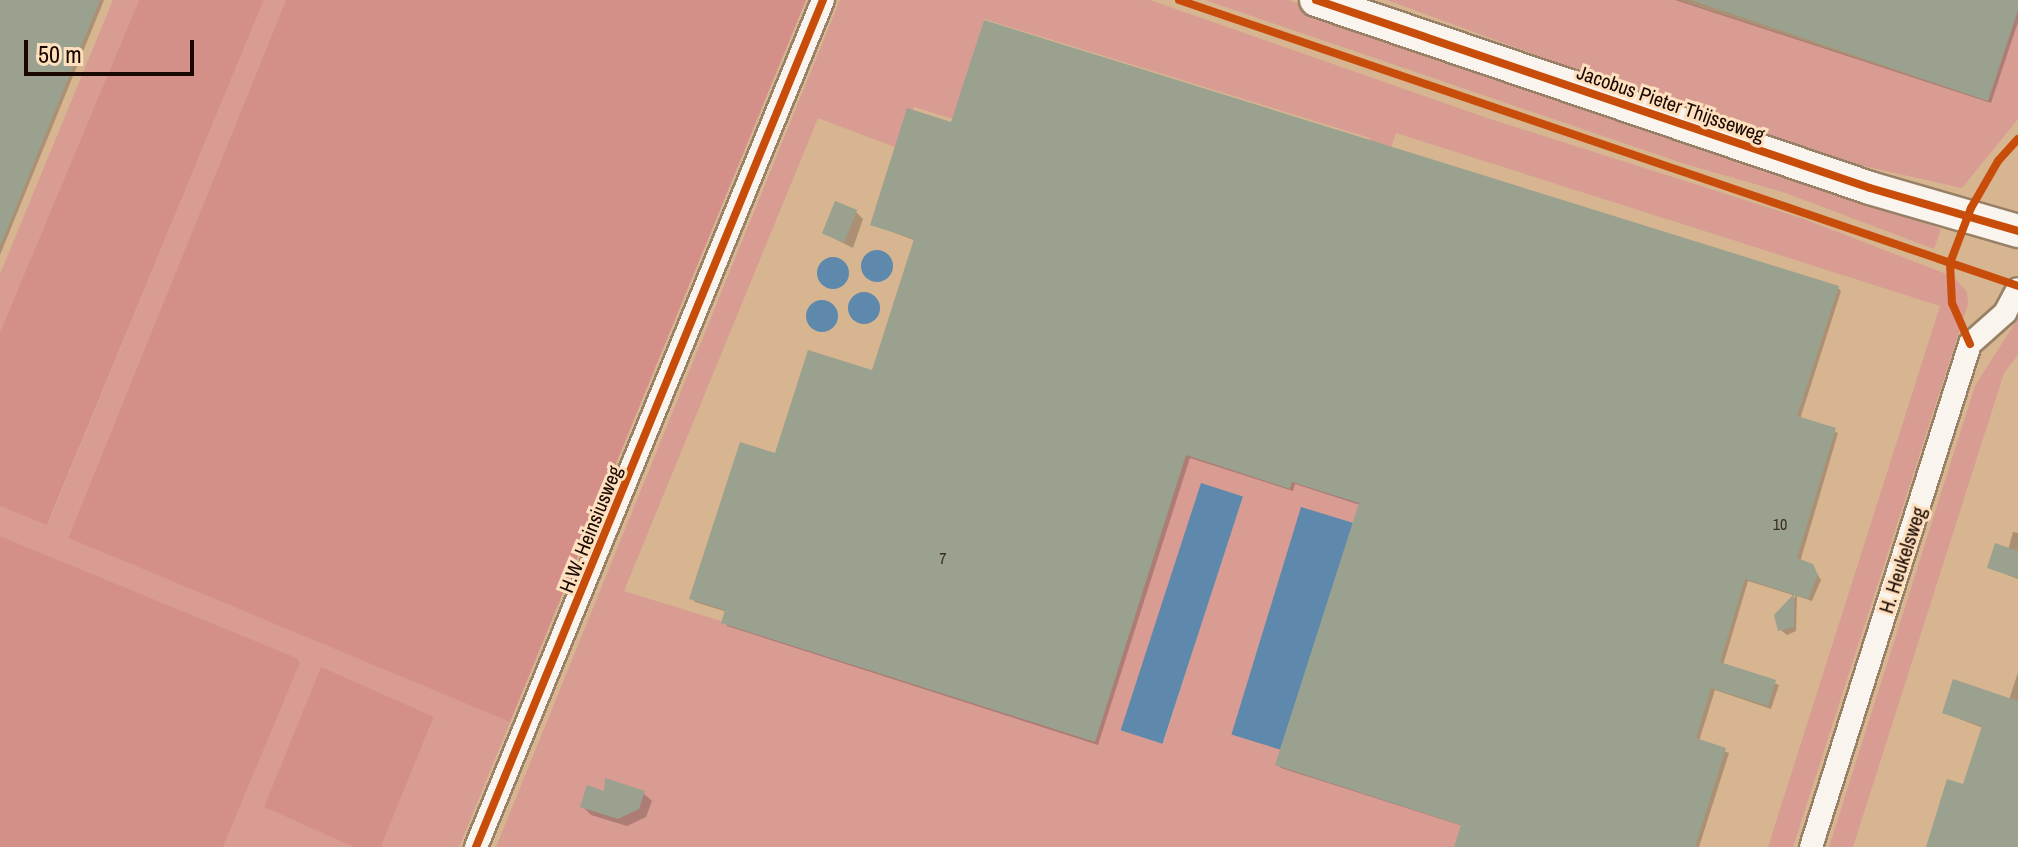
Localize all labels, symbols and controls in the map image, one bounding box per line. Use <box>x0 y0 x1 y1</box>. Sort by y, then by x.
scale bar <box>28 24 198 74</box>
text: 50 m <box>38 38 82 70</box>
street label: Jacobus Pieter Thijsseweg <box>1574 60 1768 146</box>
street label: H.W. Heinsiusweg <box>554 462 626 596</box>
street label: H. Heukelsweg <box>1874 504 1930 616</box>
house number: 10 <box>1773 514 1787 534</box>
house number: 7 <box>939 548 947 568</box>

